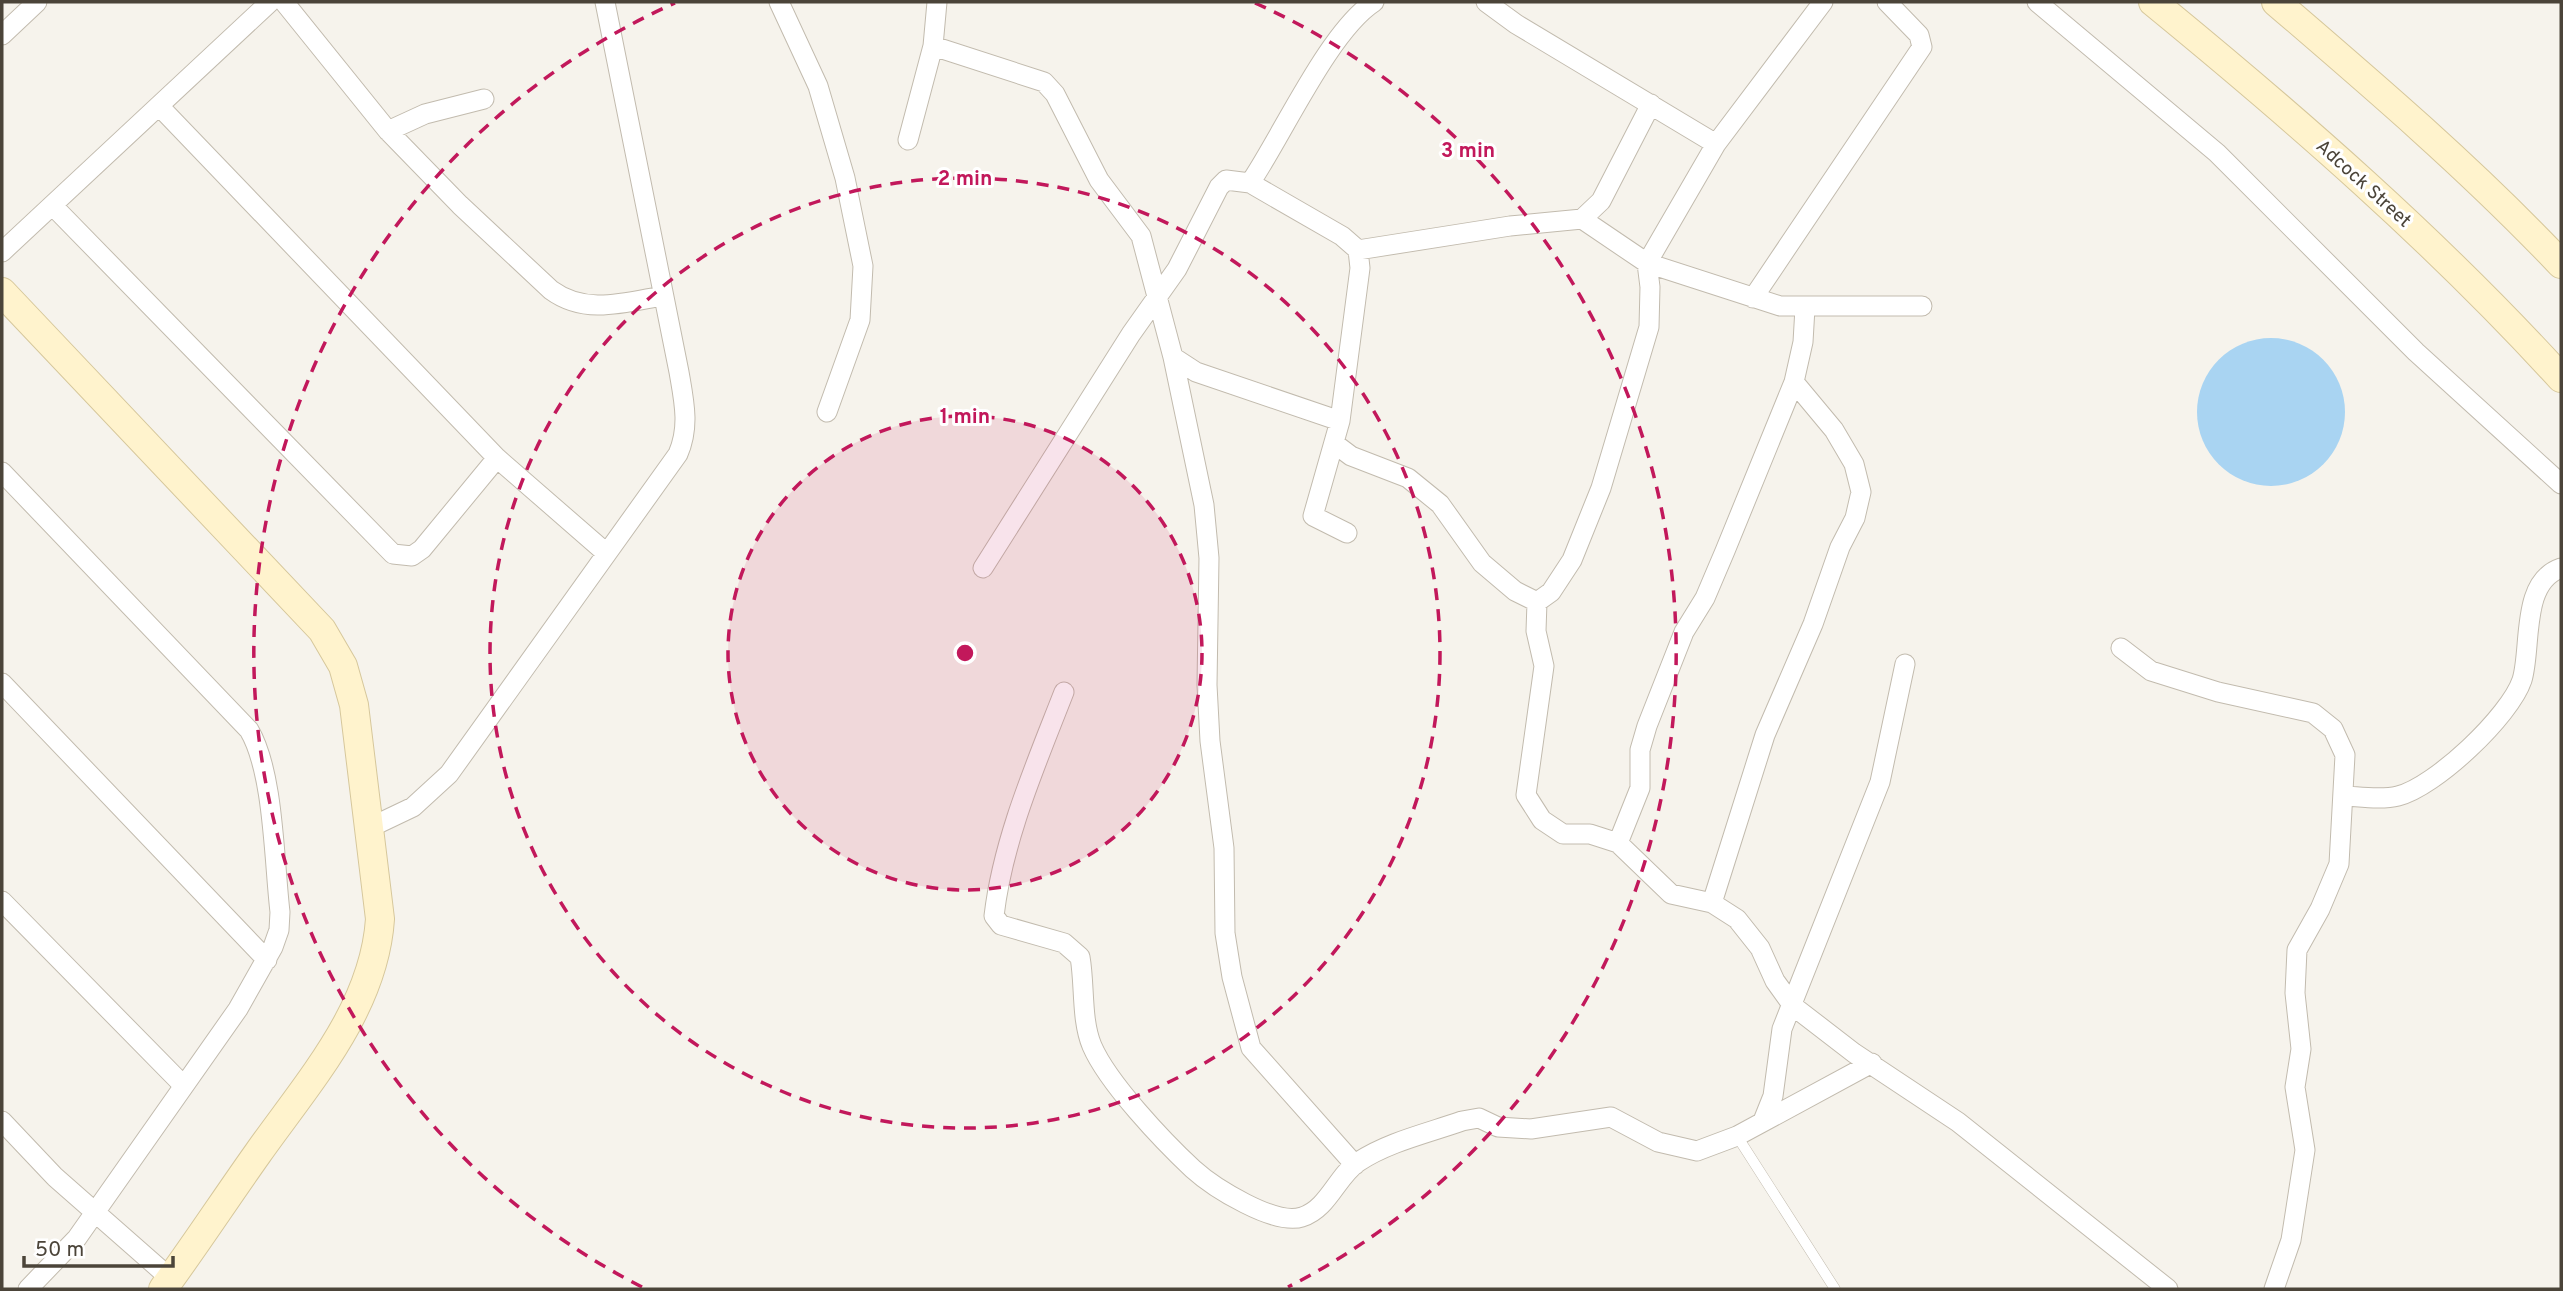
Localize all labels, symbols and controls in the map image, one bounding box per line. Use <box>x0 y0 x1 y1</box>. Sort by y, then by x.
street label: Adcock Street <box>2310 135 2416 233</box>
text: 3 min <box>1441 138 1495 165</box>
text: 2 min <box>938 166 992 193</box>
text: 1 min <box>940 404 990 431</box>
centre of rings <box>953 641 977 665</box>
scale bar <box>24 1224 173 1268</box>
text: 50 m <box>35 1237 84 1264</box>

